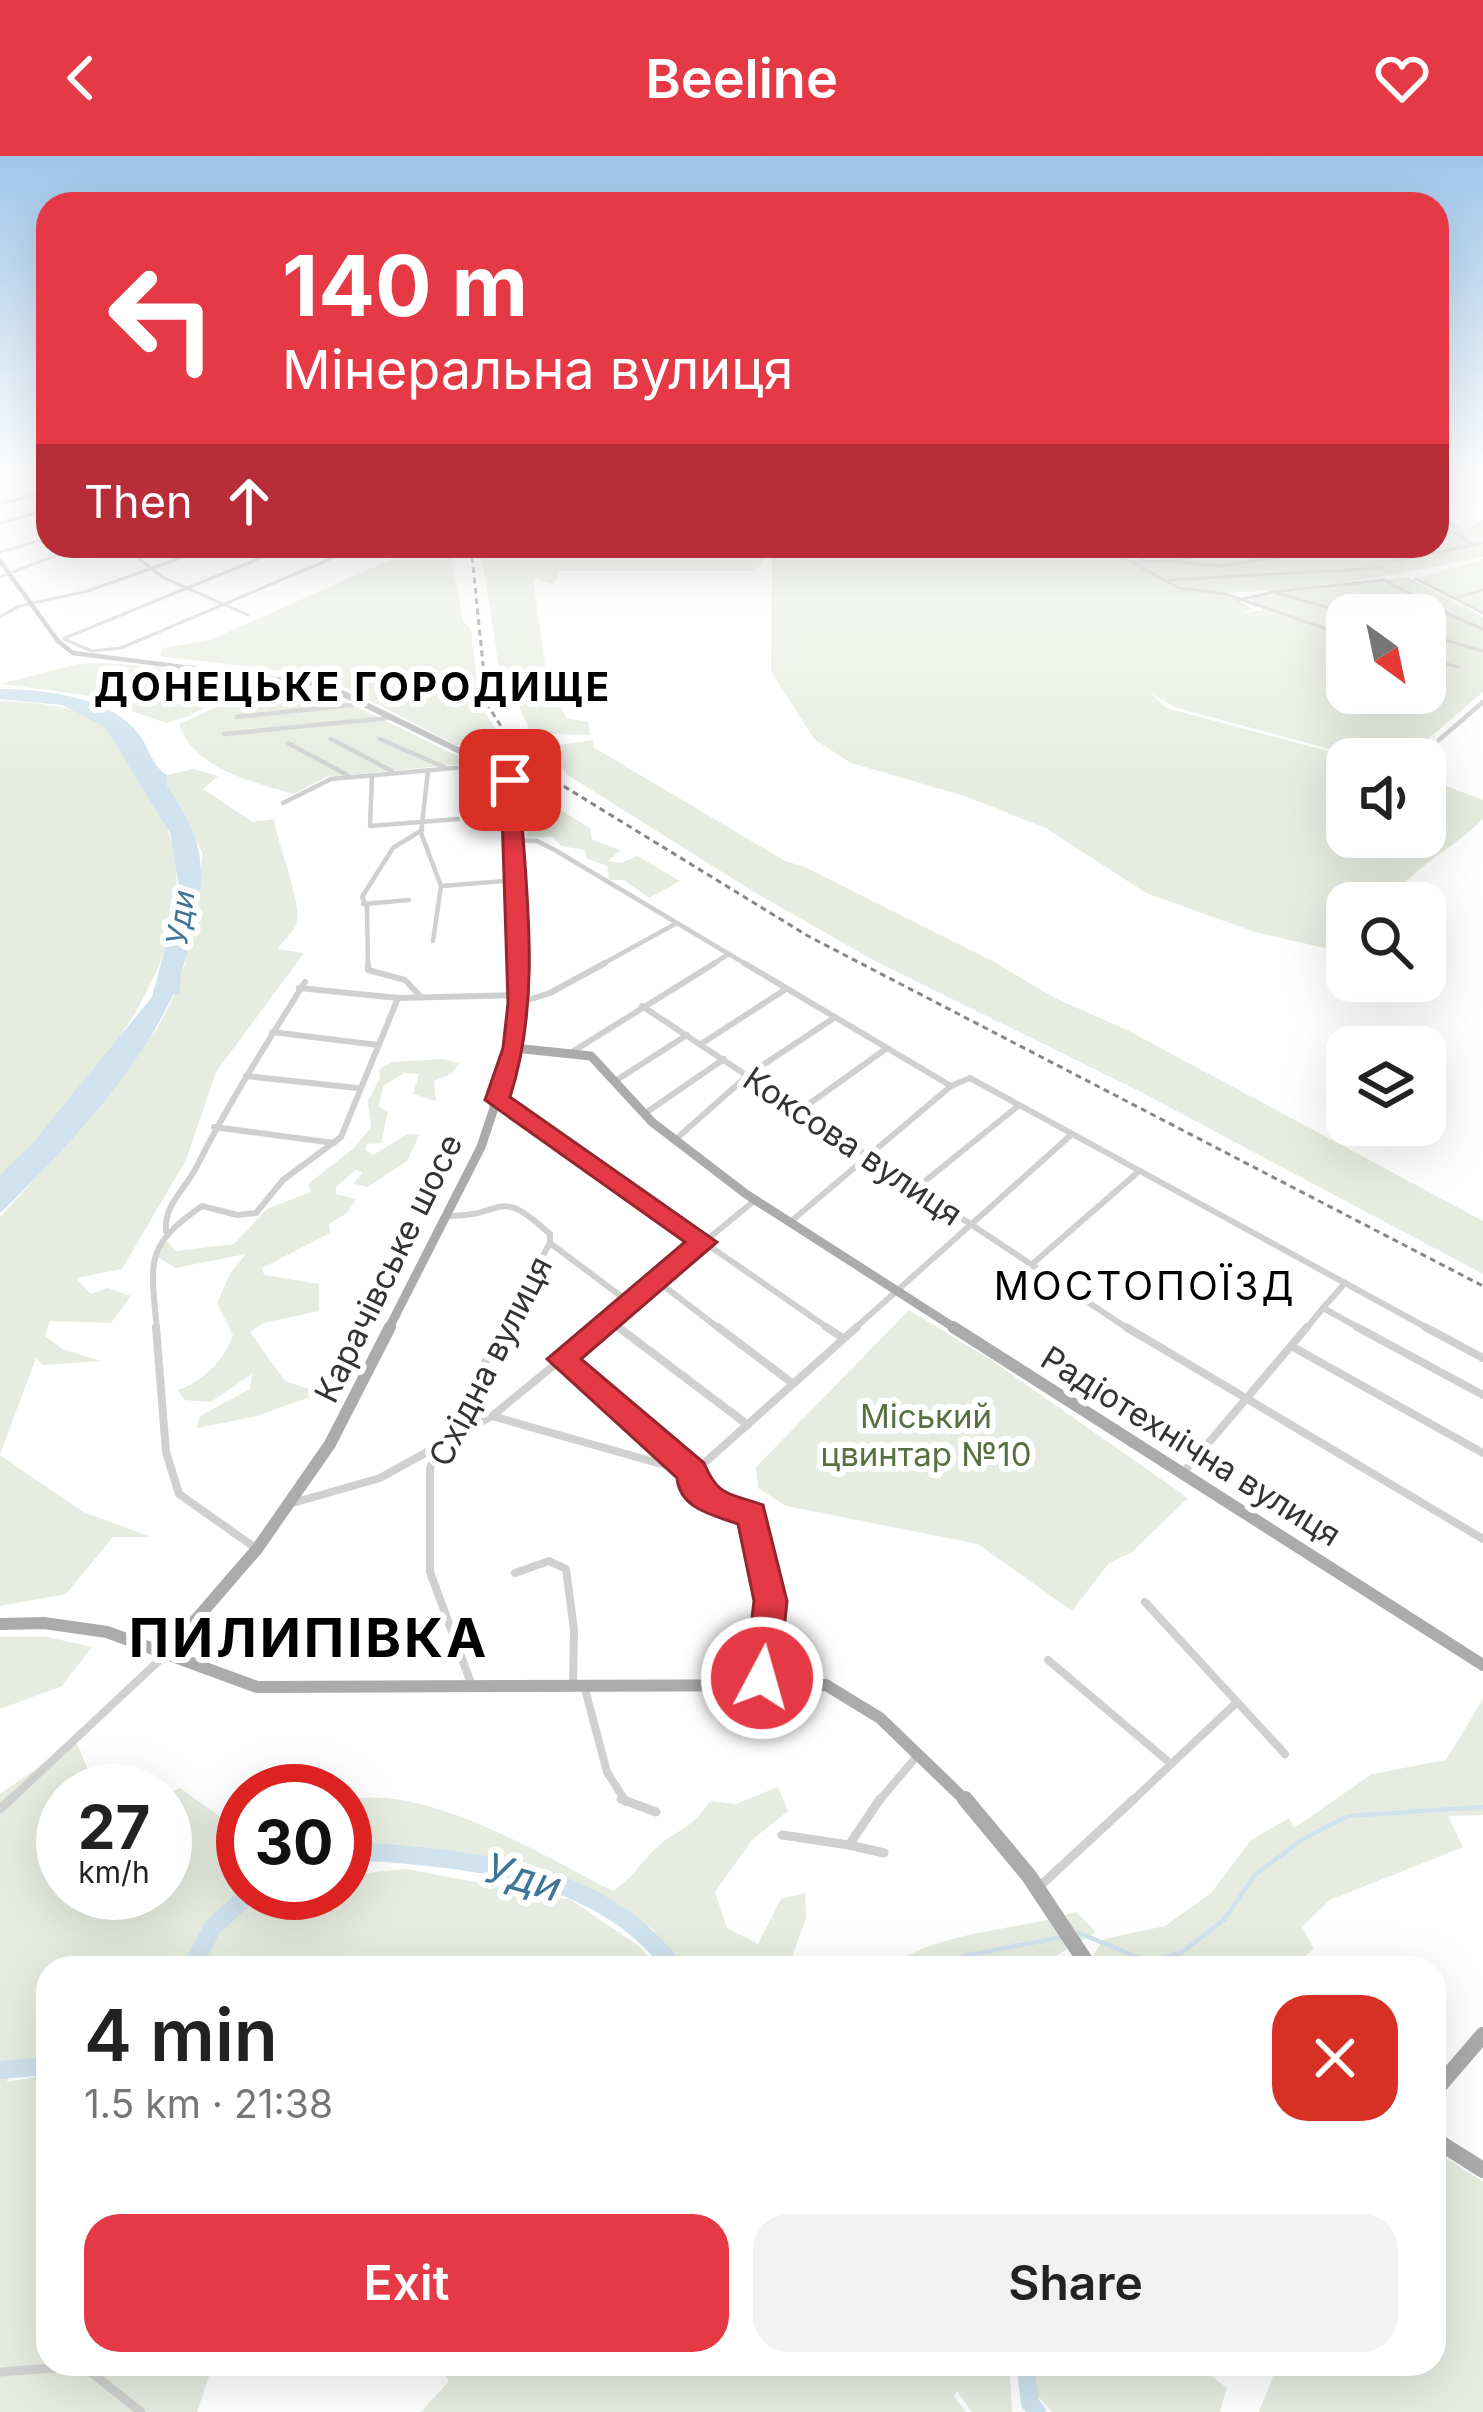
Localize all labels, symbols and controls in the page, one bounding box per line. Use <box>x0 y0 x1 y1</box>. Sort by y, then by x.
icon: back <box>48 45 114 111</box>
icon: heart <box>1369 45 1435 111</box>
text: Beeline <box>645 46 838 111</box>
text: 140 m <box>282 235 528 336</box>
icon: left <box>84 240 240 396</box>
text: Мінеральна вулиця <box>282 337 793 402</box>
icon: ahead <box>216 468 282 534</box>
text: Then <box>84 474 192 529</box>
north arrow <box>1326 594 1446 714</box>
map controls <box>1326 594 1446 1146</box>
district label: ДОНЕЦЬКЕ ГОРОДИЩЕ <box>94 663 612 710</box>
pin <box>459 729 561 831</box>
button: sound <box>1326 738 1446 858</box>
icon: arrive <box>477 747 543 813</box>
button: search <box>1326 882 1446 1002</box>
water label: Уди <box>158 888 202 948</box>
button: layers <box>1326 1026 1446 1146</box>
street label: Коксова вулиця <box>736 1058 970 1234</box>
street label: Карачівське шосе <box>306 1127 470 1409</box>
street label: Східна вулиця <box>420 1249 560 1473</box>
district label: МОСТОПОЇЗД <box>994 1262 1296 1309</box>
street label: Радіотехнічна вулиця <box>1034 1337 1348 1555</box>
park label: Міський цвинтар №10 <box>820 1396 1032 1474</box>
district label: ПИЛИПІВКА <box>129 1605 489 1670</box>
position arrow <box>699 1615 825 1741</box>
speed limit sign: 30 <box>216 1764 372 1920</box>
text: 27 <box>78 1791 150 1863</box>
water label: Уди <box>479 1841 568 1912</box>
text: km/h <box>78 1854 150 1890</box>
text: 4 min <box>84 1991 278 2078</box>
button: close <box>1272 1995 1398 2121</box>
text: 1.5 km · 21:38 <box>84 2080 333 2127</box>
button: Exit <box>84 2214 729 2352</box>
button: Share <box>753 2214 1398 2352</box>

